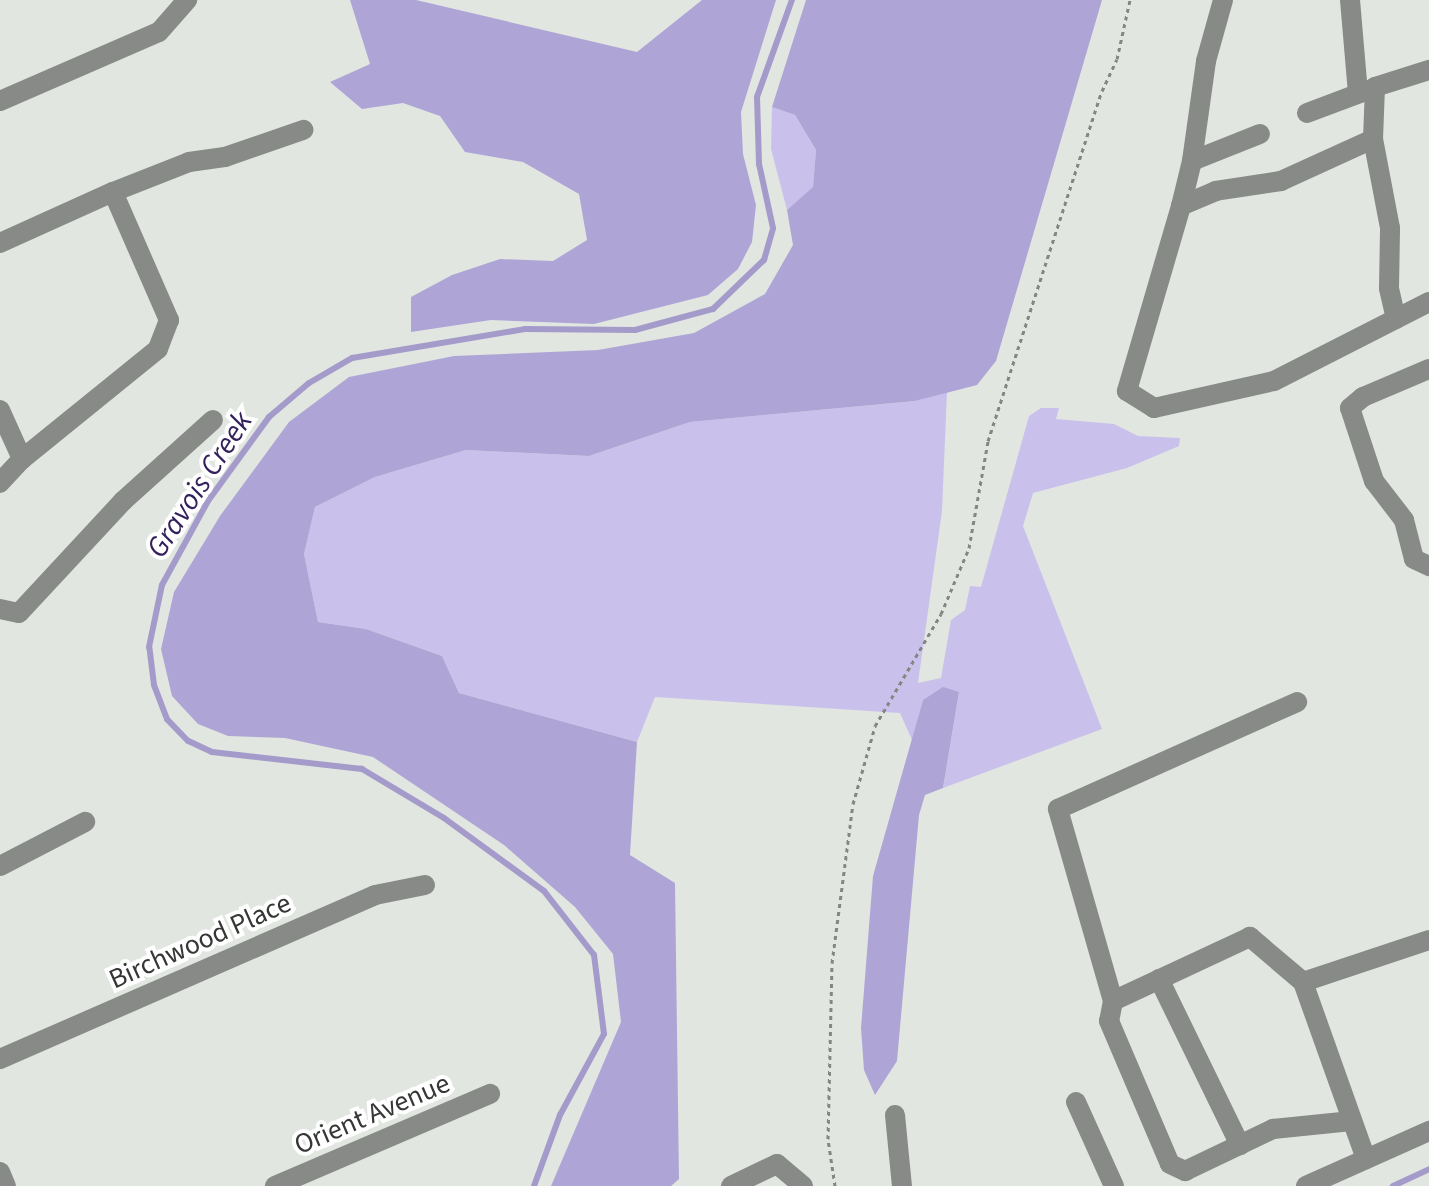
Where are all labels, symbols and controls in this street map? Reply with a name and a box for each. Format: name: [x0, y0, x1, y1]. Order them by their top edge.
water label: Gravois Creek: [139, 405, 261, 565]
street label: Birchwood Place: [104, 886, 296, 996]
street label: Orient Avenue: [289, 1066, 455, 1162]

